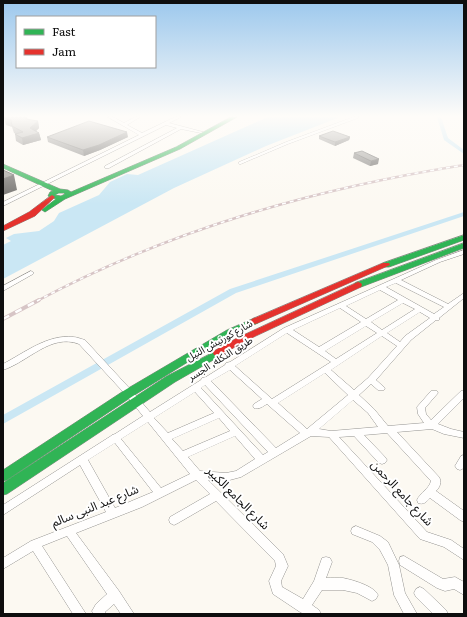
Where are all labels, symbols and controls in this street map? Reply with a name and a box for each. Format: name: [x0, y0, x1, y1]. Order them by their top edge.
legend: [16, 16, 156, 68]
text: Fast: [52, 22, 76, 40]
text: Jam: [52, 42, 77, 60]
street label: شارع كورنيش النيل: [183, 315, 255, 365]
street label: طريق النكله, الجسر: [184, 332, 255, 384]
street label: شارع جامع الرحمن: [367, 455, 438, 530]
street label: شارع الجامع الكبير: [201, 461, 275, 534]
street label: شارع عبد النبى سالم: [48, 479, 141, 532]

